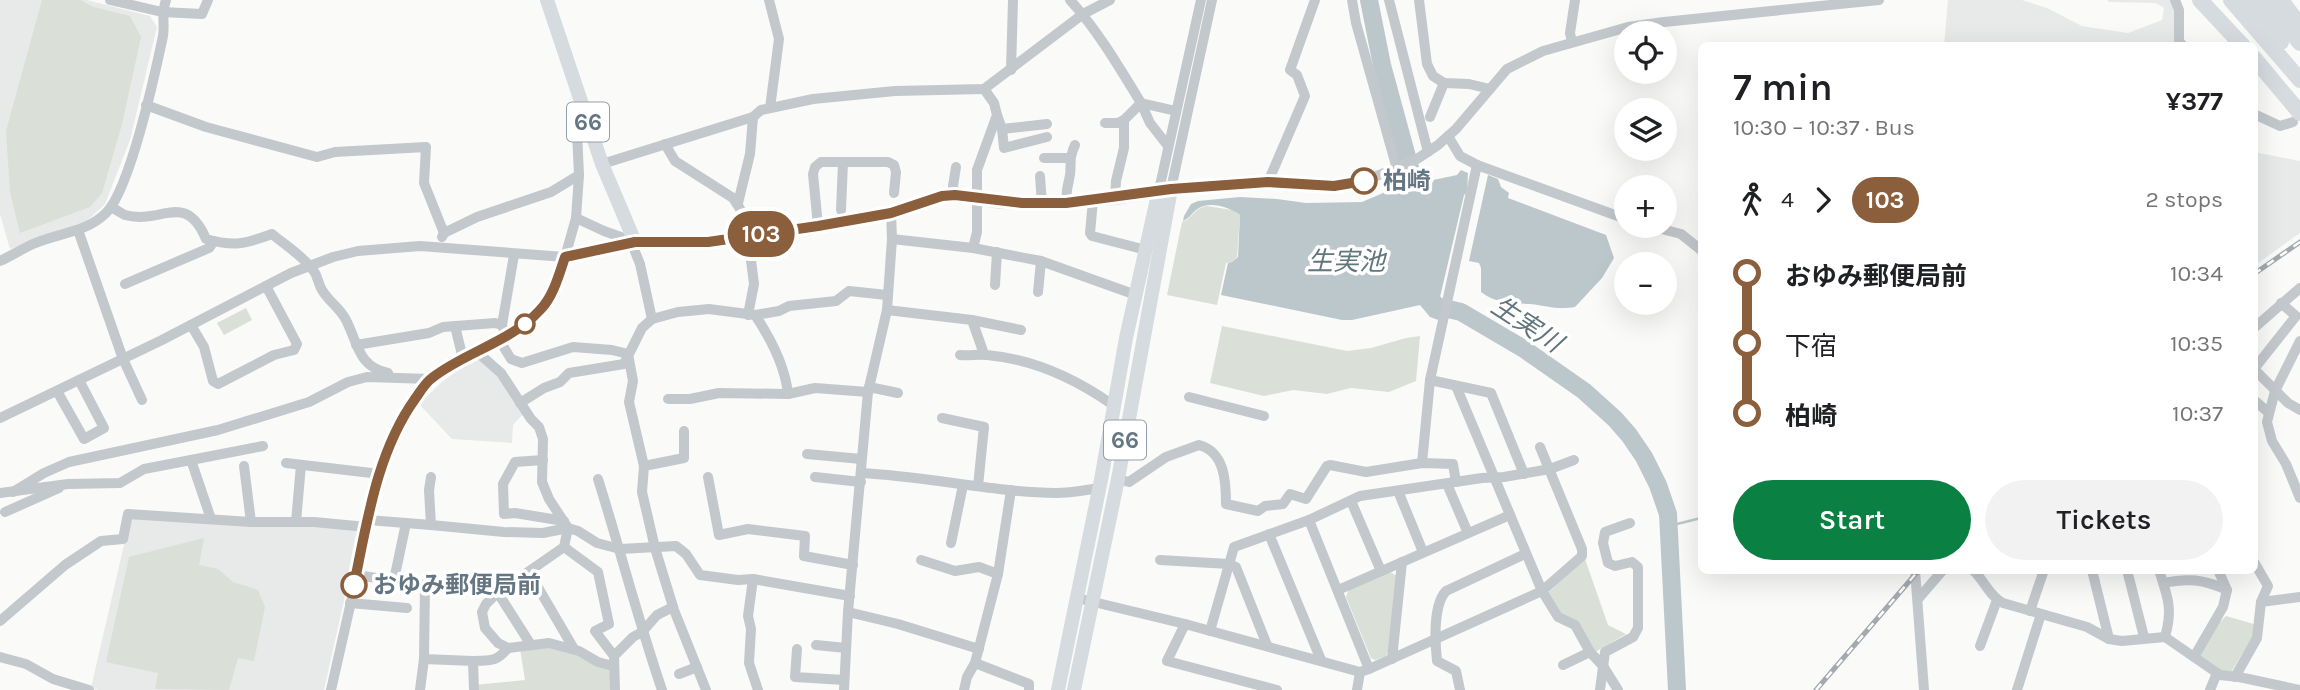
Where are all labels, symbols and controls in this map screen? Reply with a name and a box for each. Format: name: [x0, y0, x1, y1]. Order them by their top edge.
map controls: [1614, 21, 1677, 315]
button: locate: [1614, 21, 1677, 84]
text: 7 min: [1733, 65, 1833, 110]
text: ¥377: [2166, 86, 2223, 117]
button: layers: [1614, 98, 1677, 161]
road number: 66: [567, 102, 609, 141]
text: 10:30 – 10:37 · Bus: [1733, 114, 1915, 141]
place label: 柏崎: [1383, 167, 1431, 195]
marker: 柏崎: [1351, 168, 1377, 194]
button: +: [1614, 175, 1677, 238]
icon: walk: [1733, 181, 1771, 219]
icon: forward: [1804, 181, 1842, 219]
text: 4: [1781, 186, 1794, 213]
text: 103: [1866, 186, 1905, 214]
text: 2 stops: [2145, 186, 2223, 213]
line badge: 103: [721, 211, 801, 257]
text: 103: [742, 220, 780, 248]
water label: 生実池: [1307, 246, 1388, 277]
button: −: [1614, 252, 1677, 315]
text: 10:34: [2170, 260, 2223, 287]
text: おゆみ郵便局前: [1785, 261, 1967, 292]
water label: 生実川: [1486, 290, 1570, 360]
unlabelled marker: [515, 314, 535, 334]
text: 10:35: [2170, 330, 2223, 357]
text: 下宿: [1785, 331, 1837, 362]
text: 10:37: [2172, 400, 2223, 427]
text: 柏崎: [1785, 401, 1837, 432]
road number: 66: [1104, 420, 1146, 460]
button: Start: [1733, 480, 1971, 560]
button: Tickets: [1985, 480, 2223, 560]
place label: おゆみ郵便局前: [373, 571, 541, 599]
marker: おゆみ郵便局前: [341, 572, 367, 598]

